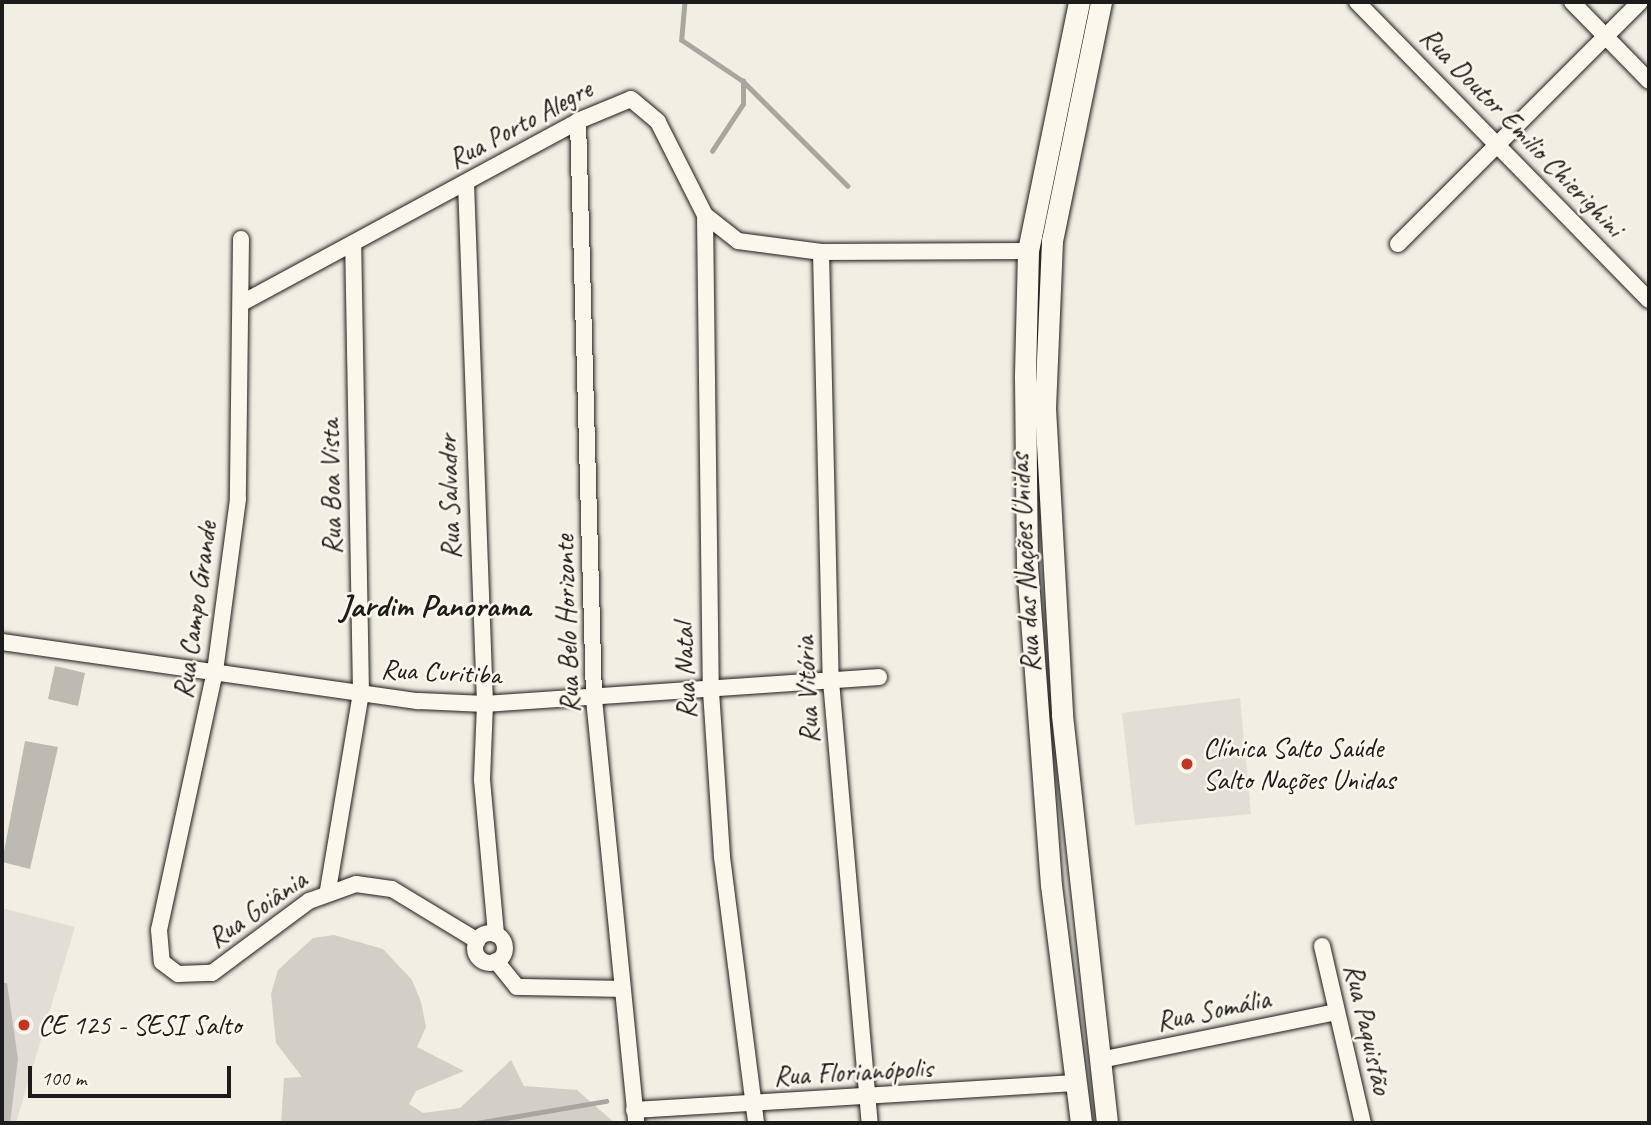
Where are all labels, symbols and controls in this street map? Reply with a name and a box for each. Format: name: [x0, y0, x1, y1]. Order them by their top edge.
street label: Rua Doutor Emilio Chierighini: [1413, 20, 1631, 244]
street label: Rua Porto Alegre: [443, 72, 597, 176]
street label: Rua Boa Vista: [313, 420, 349, 554]
street label: Rua Salvador: [430, 434, 468, 560]
street label: Rua das Nações Unidas: [1002, 453, 1048, 673]
street label: Rua Campo Grande: [166, 519, 224, 701]
street label: Rua Belo Horizonte: [547, 534, 587, 714]
district label: Jardim Panorama: [339, 587, 531, 625]
street label: Rua Natal: [667, 622, 703, 720]
street label: Rua Vitória: [787, 636, 827, 744]
street label: Rua Curitiba: [380, 652, 502, 692]
place label: Clínica Salto Saúde Salto Nações Unidas: [1203, 731, 1397, 797]
marker: Clínica Salto Saúde Salto Nações Unidas: [1177, 754, 1197, 774]
street label: Rua Goiânia: [201, 863, 313, 955]
street label: Rua Paquistão: [1337, 960, 1399, 1098]
street label: Rua Somália: [1153, 982, 1273, 1038]
place label: CE 125 - SESI Salto: [38, 1008, 241, 1042]
marker: CE 125 - SESI Salto: [16, 1017, 32, 1033]
street label: Rua Florianópolis: [772, 1051, 934, 1093]
scale bar: [32, 1052, 234, 1096]
text: 100 m: [41, 1065, 86, 1091]

